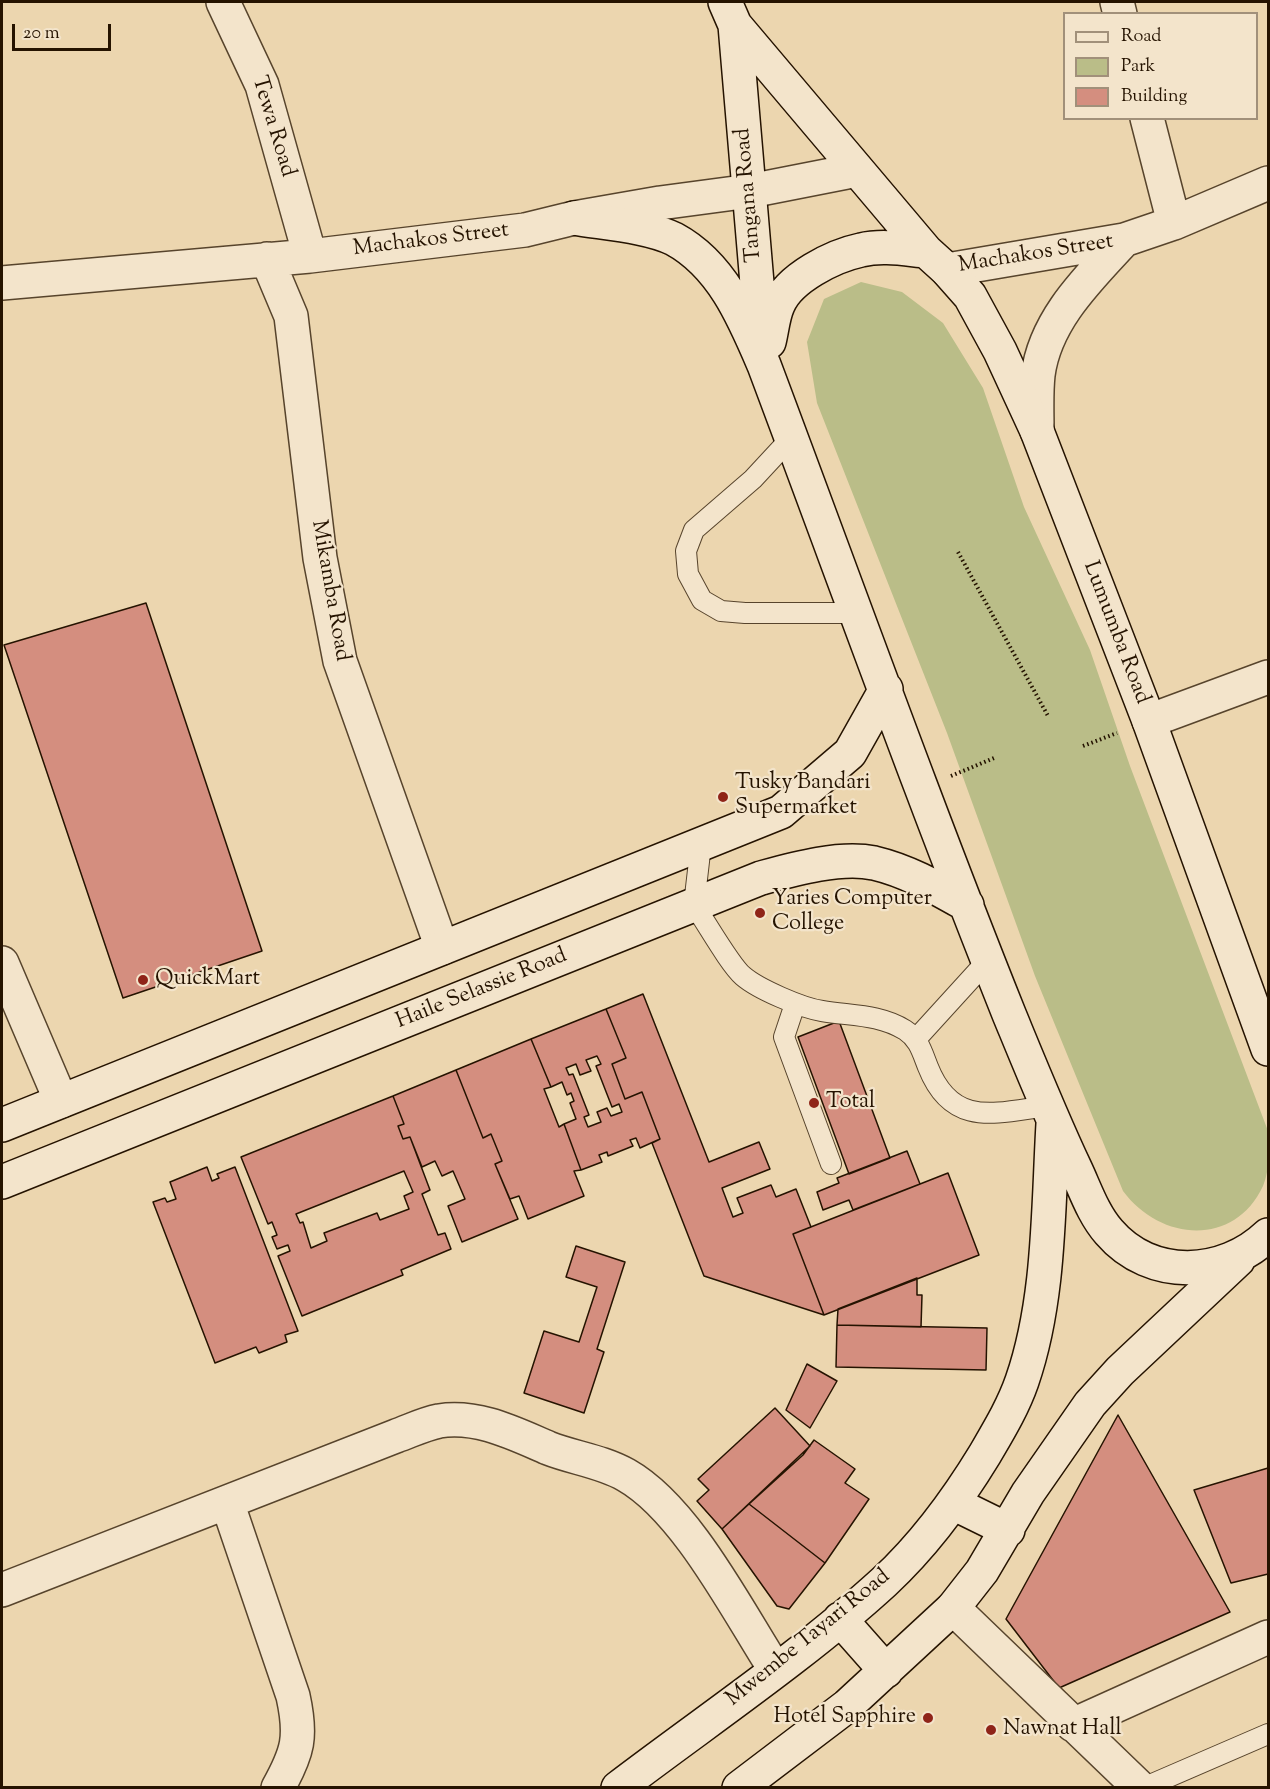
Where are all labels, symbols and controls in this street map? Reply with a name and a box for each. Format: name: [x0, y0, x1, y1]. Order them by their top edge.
scale bar: [15, 12, 114, 50]
legend: [1063, 12, 1258, 120]
text: 20 m: [23, 21, 60, 47]
text: Road: [1121, 24, 1161, 50]
text: Park: [1121, 54, 1155, 80]
street label: Tewa Road: [244, 73, 300, 181]
text: Building: [1121, 84, 1187, 110]
street label: Tangana Road: [731, 127, 769, 263]
street label: Machakos Street: [352, 218, 510, 264]
street label: Machakos Street: [957, 230, 1115, 280]
street label: Mikamba Road: [304, 518, 354, 664]
street label: Lumumba Road: [1076, 558, 1154, 708]
place label: Tusky Bandari Supermarket: [735, 771, 871, 822]
marker: Tusky Bandari Supermarket: [716, 790, 730, 804]
place label: Yaries Computer College: [772, 887, 932, 938]
marker: Yaries Computer College: [753, 906, 767, 920]
street label: Haile Selassie Road: [393, 944, 571, 1036]
place label: QuickMart: [155, 967, 260, 993]
marker: QuickMart: [136, 973, 150, 987]
place label: Total: [826, 1090, 875, 1116]
marker: Total: [807, 1096, 821, 1110]
street label: Mwembe Tayari Road: [722, 1565, 896, 1713]
place label: Hotel Sapphire: [774, 1705, 916, 1731]
marker: Hotel Sapphire: [921, 1711, 935, 1725]
place label: Nawnat Hall: [1003, 1717, 1122, 1743]
marker: Nawnat Hall: [984, 1723, 998, 1737]

